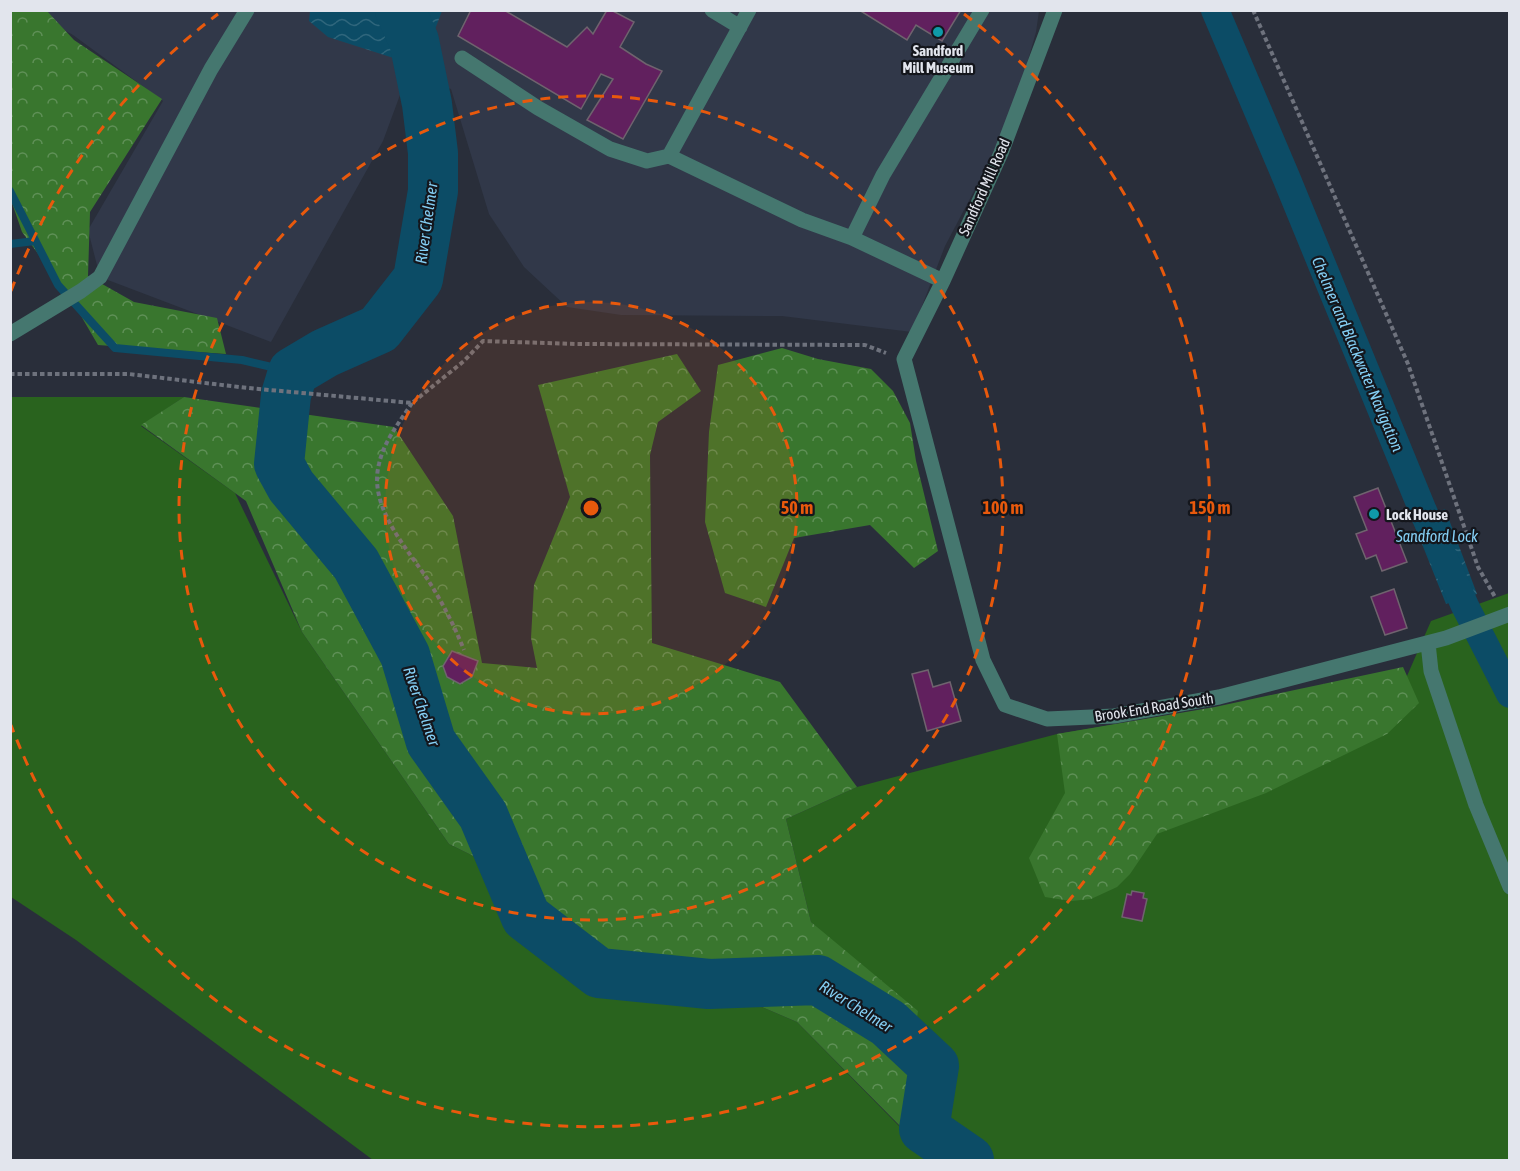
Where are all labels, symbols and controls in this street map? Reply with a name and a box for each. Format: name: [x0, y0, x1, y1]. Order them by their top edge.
marker: Sandford Mill Museum: [931, 25, 945, 39]
place label: Sandford Mill Museum: [903, 42, 974, 76]
street label: Sandford Mill Road: [955, 136, 1013, 238]
water label: River Chelmer: [411, 180, 441, 265]
water label: Chelmer and Blackwater Navigation: [1308, 254, 1407, 455]
text: 50 m: [781, 497, 813, 518]
text: 100 m: [983, 497, 1023, 518]
text: 150 m: [1190, 497, 1230, 518]
centre of rings: [581, 498, 601, 518]
place label: Lock House: [1386, 506, 1448, 523]
marker: Lock House: [1367, 507, 1381, 521]
water label: Sandford Lock: [1395, 527, 1479, 545]
water label: River Chelmer: [400, 664, 444, 749]
street label: Brook End Road South: [1093, 689, 1215, 725]
water label: River Chelmer: [816, 977, 897, 1036]

